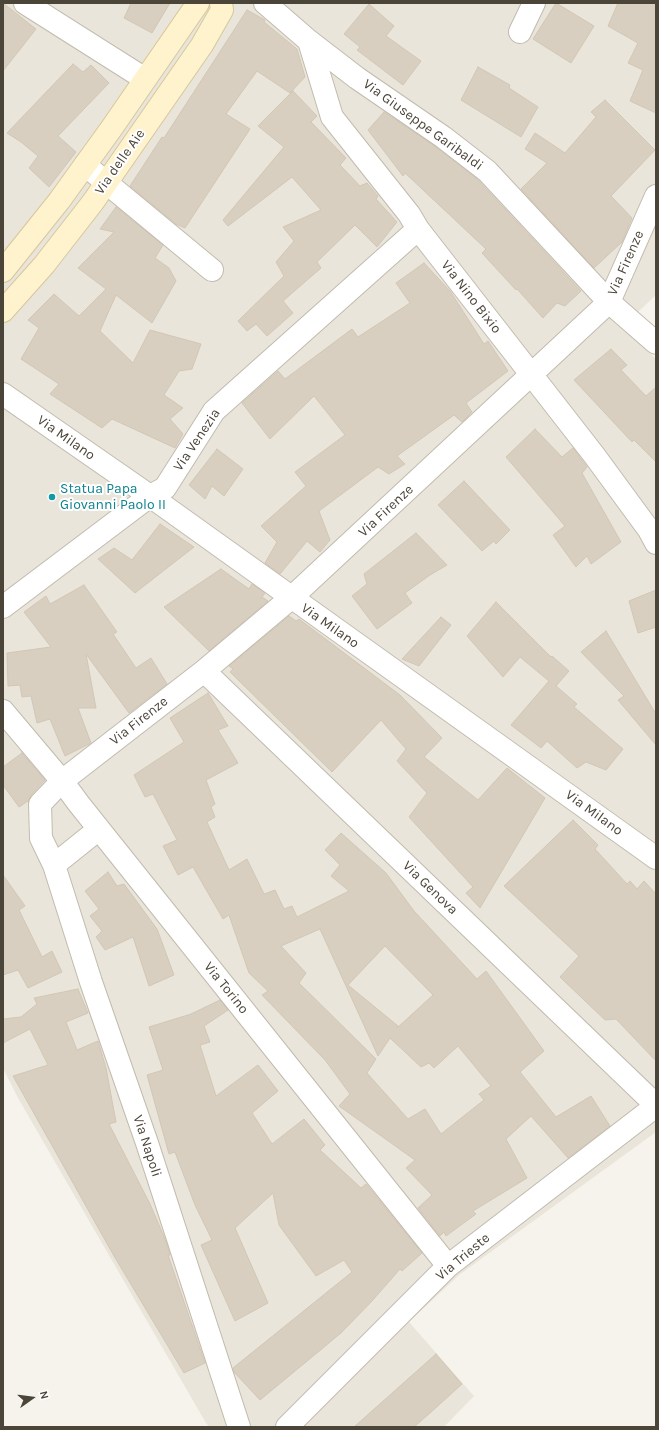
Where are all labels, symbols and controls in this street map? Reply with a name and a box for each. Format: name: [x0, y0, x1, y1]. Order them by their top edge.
street label: Via Giuseppe Garibaldi: [360, 76, 486, 174]
street label: Via delle Aie: [91, 126, 149, 198]
street label: Via Firenze: [604, 228, 648, 298]
street label: Via Nino Bixio: [437, 257, 505, 337]
street label: Via Venezia: [170, 406, 224, 474]
street label: Via Milano: [34, 412, 98, 464]
place label: Statua Papa Giovanni Paolo II: [60, 481, 166, 514]
street label: Via Firenze: [355, 481, 417, 541]
marker: Statua Papa Giovanni Paolo II: [47, 492, 57, 502]
street label: Via Milano: [298, 600, 362, 652]
street label: Via Firenze: [107, 693, 171, 749]
street label: Via Milano: [562, 787, 626, 839]
street label: Via Genova: [399, 858, 461, 918]
street label: Via Torino: [200, 959, 252, 1017]
street label: Via Napoli: [129, 1113, 165, 1179]
street label: Via Trieste: [433, 1230, 493, 1284]
north arrow: [12, 1378, 52, 1418]
text: N: [37, 1390, 51, 1400]

